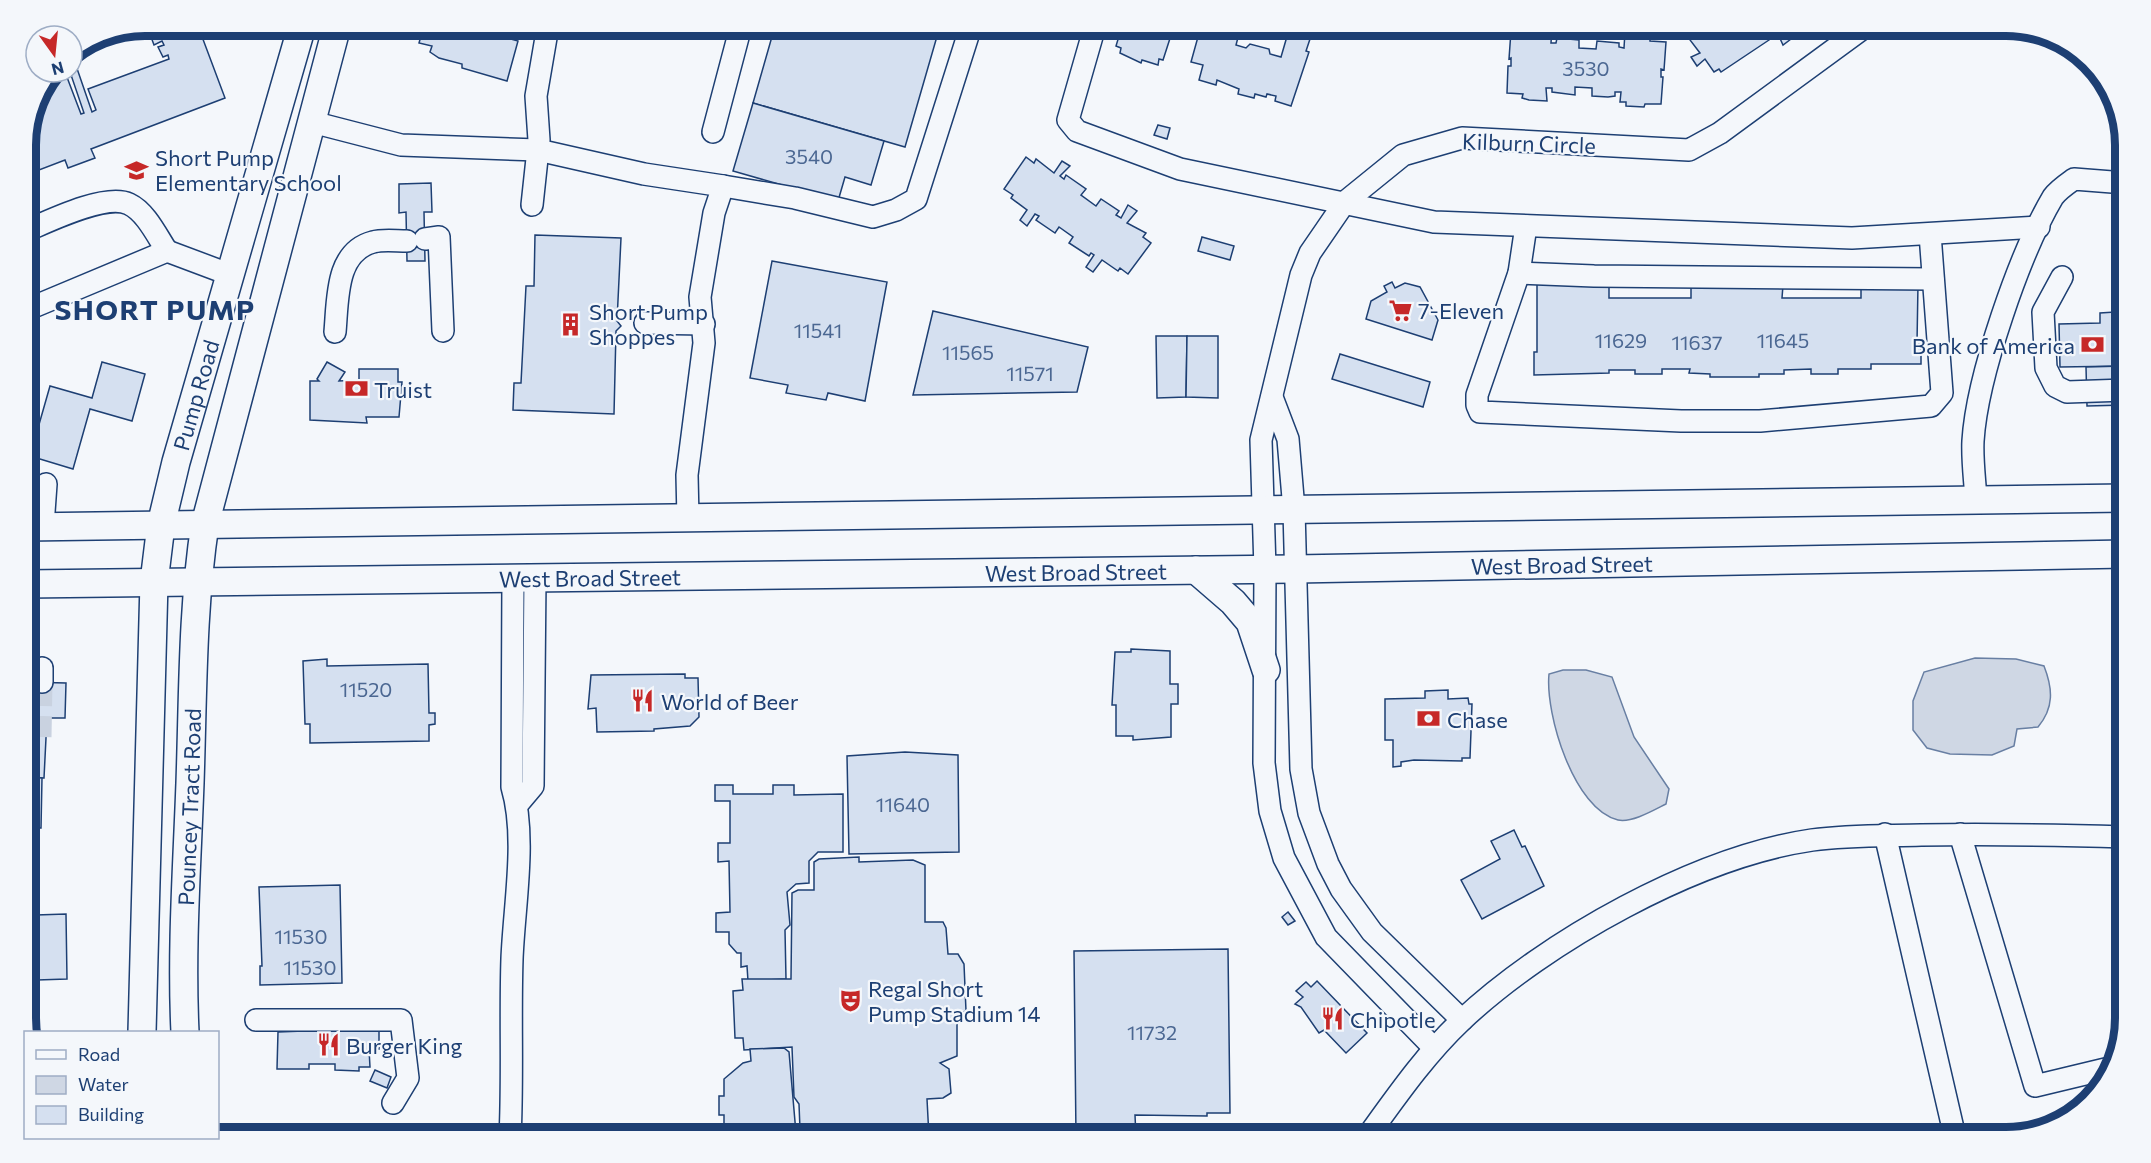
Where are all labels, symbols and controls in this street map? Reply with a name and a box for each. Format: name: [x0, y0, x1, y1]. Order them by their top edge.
north arrow: [24, 24, 84, 84]
house number: 3530: [1562, 56, 1610, 80]
text: N: [50, 58, 66, 80]
street label: Kilburn Circle: [1462, 127, 1596, 159]
place label: Short Pump Elementary School: [155, 144, 342, 196]
house number: 3540: [785, 144, 833, 168]
school or university icon: Short Pump Elementary School: [124, 157, 150, 183]
district label: SHORT PUMP: [54, 292, 256, 326]
supermarket icon: 7-Eleven: [1387, 297, 1413, 323]
place label: 7-Eleven: [1418, 297, 1504, 324]
place label: Short Pump Shoppes: [589, 298, 708, 350]
building icon: Short Pump Shoppes: [558, 311, 584, 337]
house number: 11541: [794, 318, 842, 342]
house number: 11629: [1595, 328, 1647, 352]
house number: 11645: [1757, 328, 1809, 352]
house number: 11637: [1671, 330, 1723, 354]
place label: Bank of America: [1912, 332, 2075, 359]
bank icon: Bank of America: [2080, 332, 2106, 358]
street label: Pump Road: [167, 337, 224, 454]
house number: 11565: [942, 340, 994, 364]
house number: 11571: [1006, 361, 1054, 385]
bank icon: Truist: [343, 376, 369, 402]
place label: Truist: [374, 376, 432, 403]
street label: West Broad Street: [1471, 549, 1653, 579]
street label: West Broad Street: [985, 557, 1167, 586]
street label: West Broad Street: [499, 563, 681, 592]
house number: 11520: [340, 677, 392, 701]
restaurant icon: World of Beer: [630, 688, 656, 714]
place label: World of Beer: [661, 688, 799, 715]
bank icon: Chase: [1416, 706, 1442, 732]
place label: Chase: [1447, 706, 1508, 733]
street label: Pouncey Tract Road: [171, 708, 206, 906]
house number: 11640: [876, 792, 930, 816]
house number: 11530: [274, 924, 328, 948]
house number: 11530: [283, 955, 337, 979]
place label: Regal Short Pump Stadium 14: [868, 975, 1040, 1027]
theatre icon: Regal Short Pump Stadium 14: [837, 988, 863, 1014]
restaurant icon: Chipotle: [1319, 1006, 1345, 1032]
place label: Chipotle: [1350, 1006, 1436, 1033]
house number: 11732: [1127, 1020, 1177, 1044]
legend: [24, 1031, 219, 1139]
restaurant icon: Burger King: [315, 1032, 341, 1058]
place label: Burger King: [346, 1032, 463, 1059]
text: Road: [78, 1043, 120, 1065]
text: Water: [78, 1073, 129, 1095]
text: Building: [78, 1103, 144, 1125]

